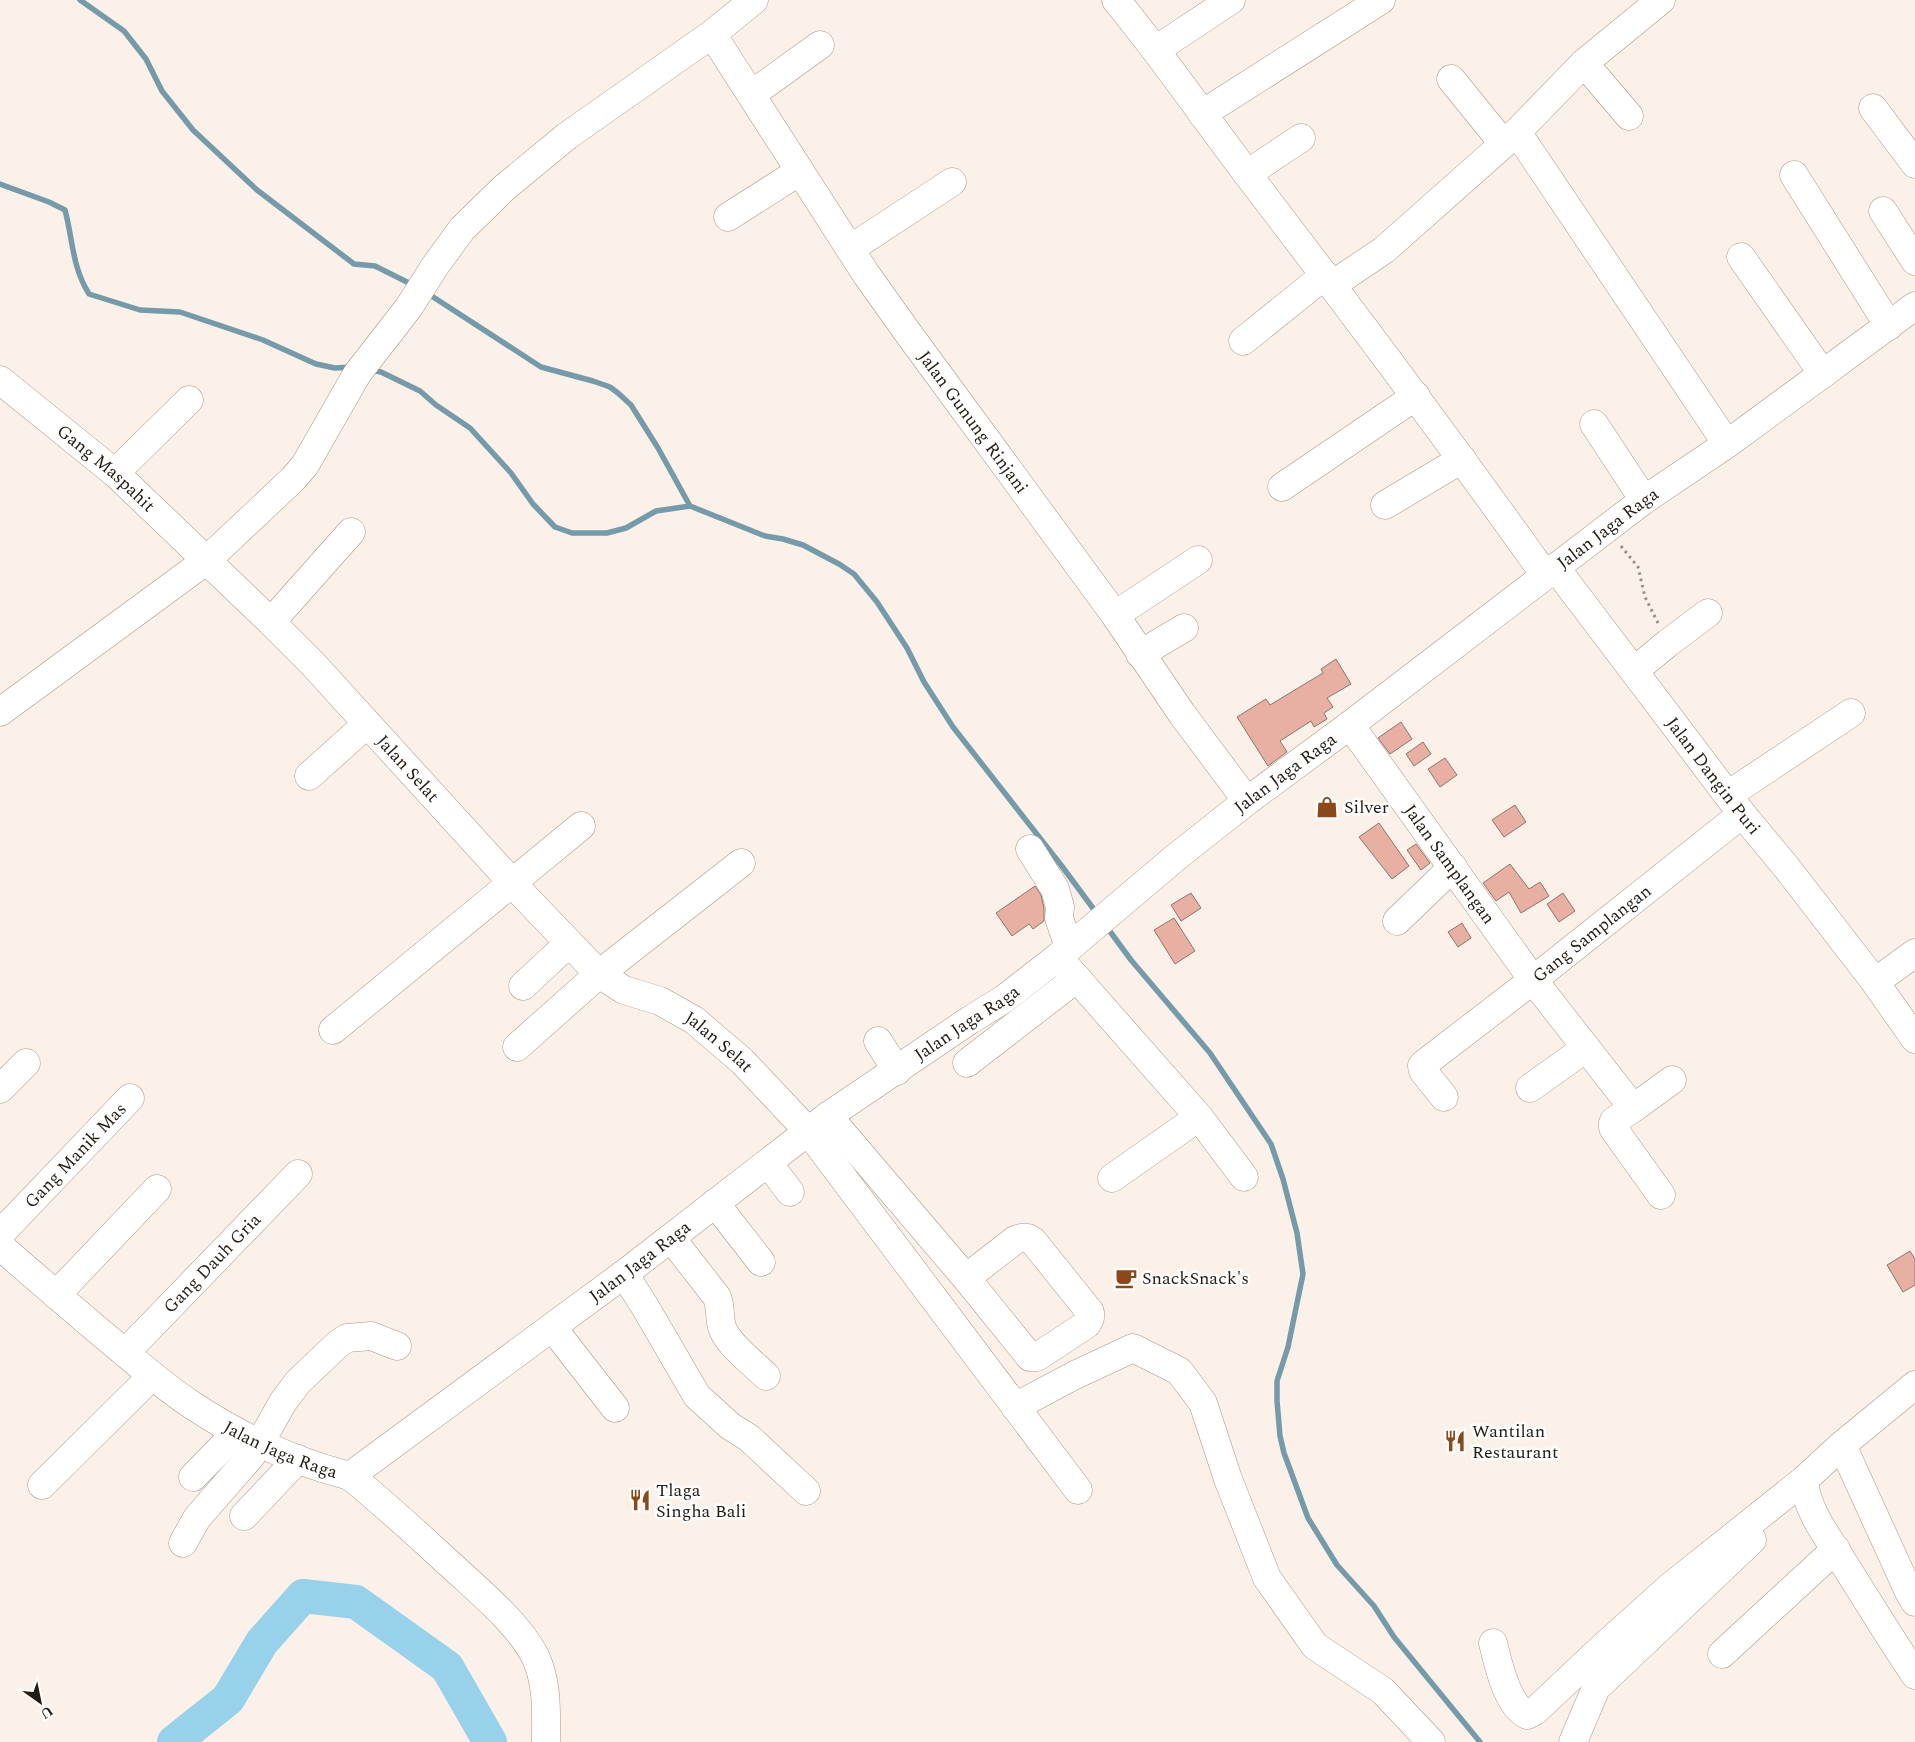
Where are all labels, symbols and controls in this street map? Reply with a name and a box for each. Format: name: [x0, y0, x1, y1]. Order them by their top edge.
street label: Jalan Gunung Rinjani: [911, 345, 1035, 500]
street label: Gang Maspahit: [51, 418, 161, 519]
street label: Jalan Jaga Raga: [1551, 481, 1664, 576]
street label: Jalan Dangin Puri: [1659, 711, 1767, 841]
street label: Jalan Jaga Raga: [1228, 726, 1342, 820]
street label: Jalan Selat: [369, 729, 446, 809]
shop icon: Silver: [1314, 794, 1340, 820]
place label: Silver: [1344, 794, 1389, 821]
street label: Jalan Samplangan: [1397, 799, 1502, 930]
street label: Gang Samplangan: [1527, 878, 1657, 989]
street label: Jalan Jaga Raga: [909, 978, 1026, 1068]
street label: Jalan Selat: [679, 1004, 759, 1079]
street label: Gang Manik Mas: [18, 1096, 133, 1215]
street label: Gang Dauh Gria: [157, 1207, 267, 1320]
street label: Jalan Jaga Raga: [584, 1214, 697, 1309]
cafe icon: SnackSnack's: [1113, 1265, 1139, 1291]
place label: SnackSnack's: [1142, 1265, 1249, 1292]
street label: Jalan Jaga Raga: [218, 1414, 341, 1486]
place label: Wantilan Restaurant: [1472, 1418, 1558, 1466]
restaurant icon: Wantilan Restaurant: [1442, 1428, 1468, 1454]
place label: Tlaga Singha Bali: [656, 1477, 746, 1525]
restaurant icon: Tlaga Singha Bali: [627, 1487, 653, 1513]
north arrow: [15, 1677, 65, 1727]
text: U: [36, 1700, 57, 1725]

